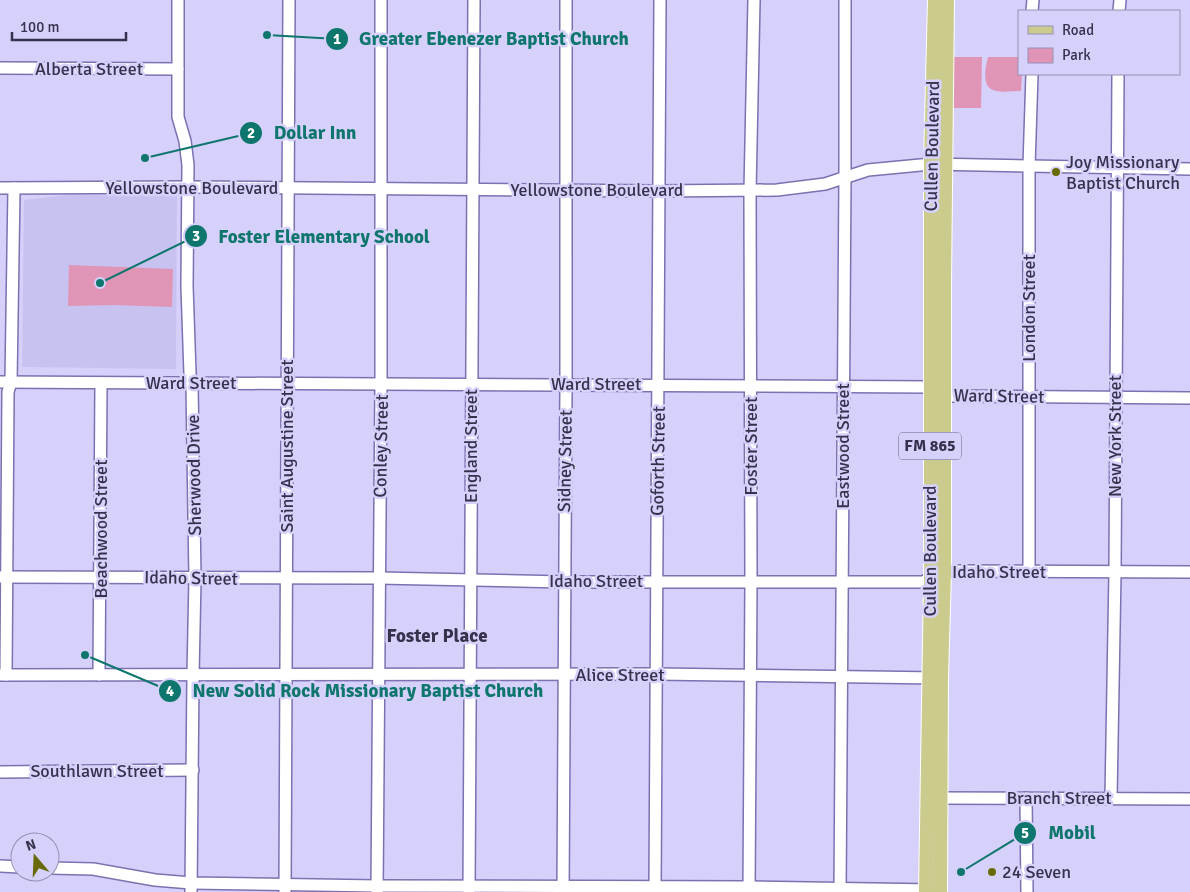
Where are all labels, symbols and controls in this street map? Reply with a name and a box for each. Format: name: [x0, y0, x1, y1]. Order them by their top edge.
scale bar: [12, 10, 126, 42]
legend: [1018, 10, 1180, 75]
text: 100 m: [20, 18, 60, 36]
text: Road: [1062, 21, 1094, 39]
callout: Greater Ebenezer Baptist Church: [324, 22, 639, 56]
text: Greater Ebenezer Baptist Church: [359, 27, 629, 51]
text: 1: [333, 30, 341, 48]
text: Park: [1062, 46, 1091, 64]
street label: Alberta Street: [35, 58, 143, 80]
street label: Cullen Boulevard: [920, 80, 944, 212]
callout: Dollar Inn: [239, 116, 366, 150]
text: Dollar Inn: [274, 121, 356, 145]
text: 2: [247, 124, 255, 142]
place label: Joy Missionary Baptist Church: [1066, 151, 1180, 194]
marker: Joy Missionary Baptist Church: [1050, 166, 1062, 178]
street label: Yellowstone Boulevard: [106, 177, 278, 199]
street label: Yellowstone Boulevard: [511, 179, 683, 201]
callout: Foster Elementary School: [183, 219, 440, 253]
text: Foster Elementary School: [218, 225, 430, 249]
text: 3: [192, 227, 200, 245]
street label: London Street: [1018, 254, 1040, 362]
street label: Saint Augustine Street: [276, 359, 298, 533]
street label: Ward Street: [146, 372, 236, 394]
street label: Ward Street: [551, 373, 641, 395]
street label: New York Street: [1104, 375, 1126, 497]
street label: Eastwood Street: [832, 383, 854, 509]
street label: Ward Street: [953, 384, 1045, 408]
street label: England Street: [460, 389, 482, 503]
street label: Conley Street: [369, 394, 393, 498]
street label: Foster Street: [740, 397, 762, 495]
street label: Goforth Street: [646, 406, 670, 516]
street label: Sidney Street: [553, 410, 577, 512]
street label: Sherwood Drive: [182, 414, 206, 536]
road number: FM 865: [899, 432, 961, 460]
street label: Beachwood Street: [90, 460, 112, 598]
street label: Cullen Boulevard: [919, 486, 941, 616]
street label: Idaho Street: [952, 561, 1046, 583]
street label: Idaho Street: [144, 566, 238, 590]
street label: Idaho Street: [549, 570, 643, 592]
district label: Foster Place: [386, 624, 488, 648]
street label: Alice Street: [575, 664, 665, 686]
callout: New Solid Rock Missionary Baptist Church: [158, 674, 553, 708]
text: New Solid Rock Missionary Baptist Church: [193, 679, 543, 703]
text: 4: [166, 682, 174, 700]
street label: Southlawn Street: [30, 760, 164, 782]
street label: Branch Street: [1006, 787, 1112, 809]
callout: Mobil: [1013, 816, 1105, 850]
text: Mobil: [1048, 821, 1096, 845]
text: 5: [1021, 824, 1029, 842]
north arrow: [10, 832, 60, 882]
text: N: [24, 836, 38, 855]
place label: 24 Seven: [1002, 861, 1071, 883]
marker: 24 Seven: [986, 866, 998, 878]

